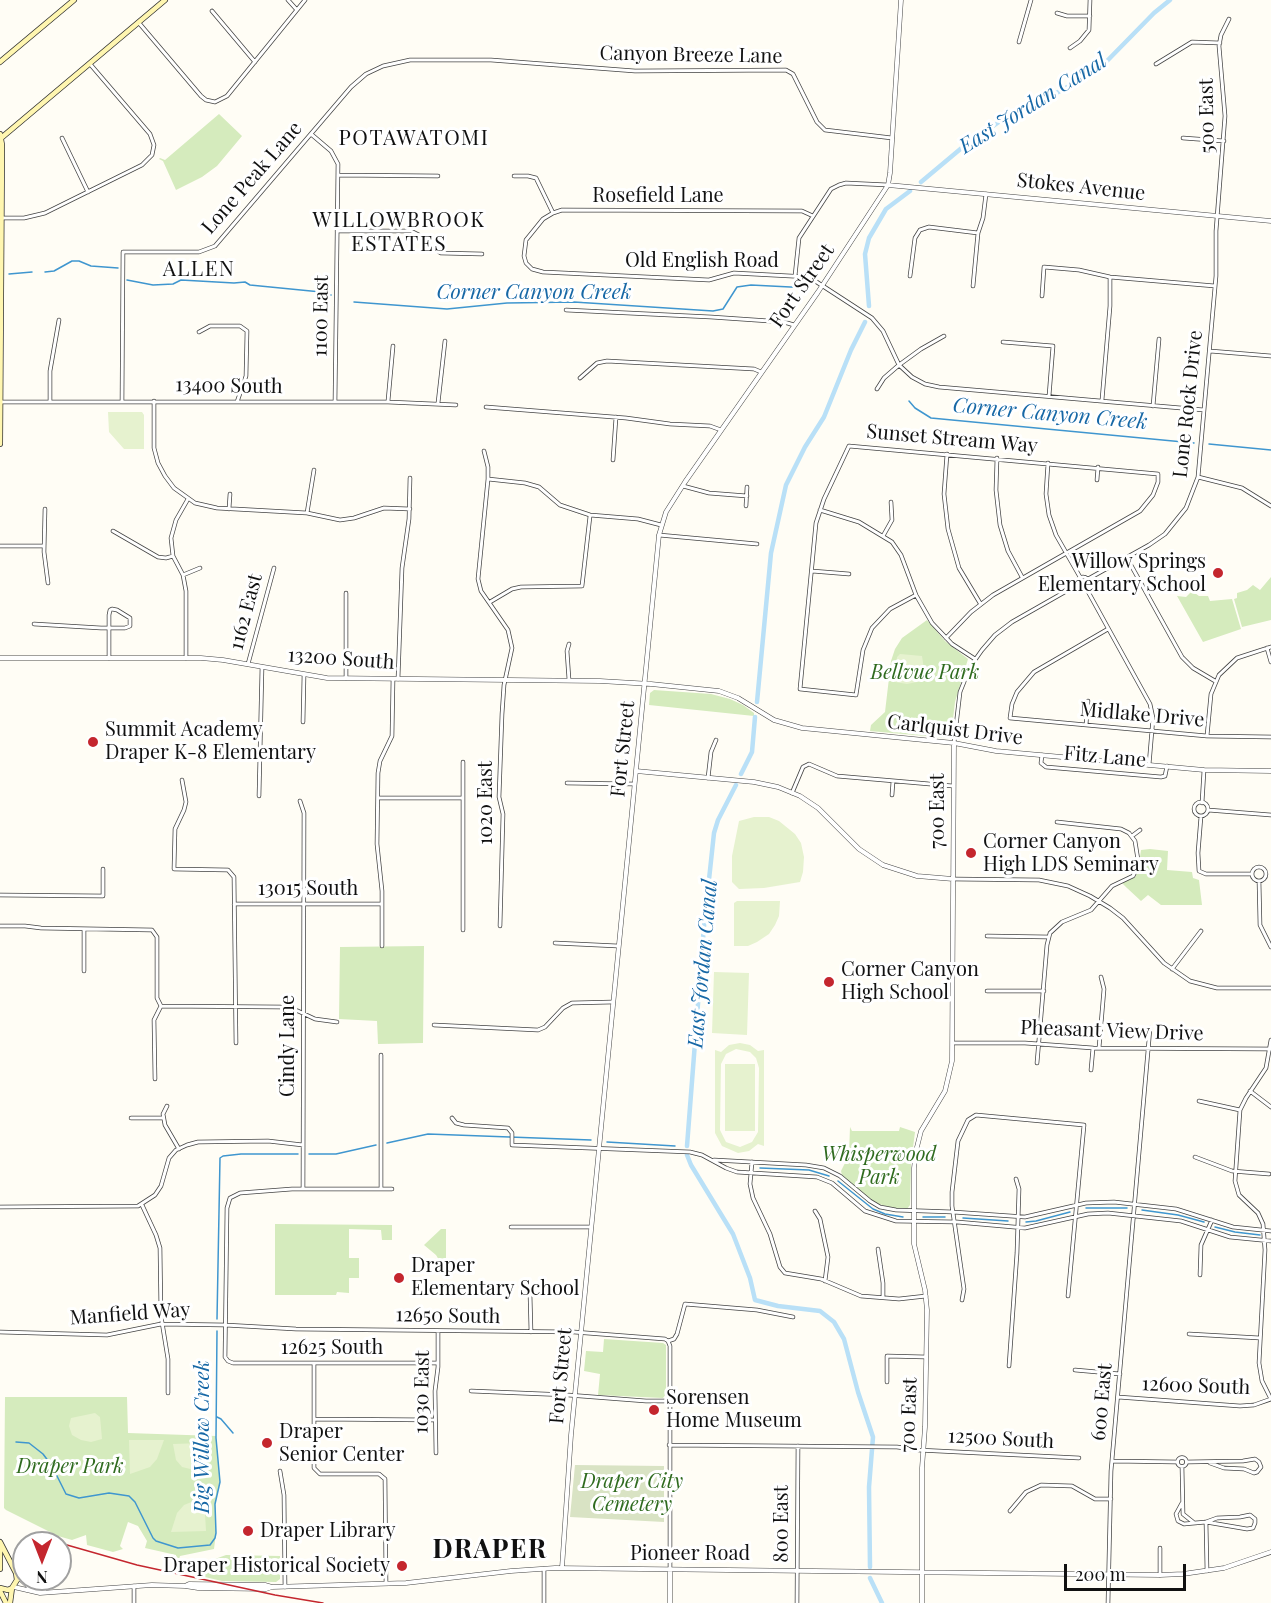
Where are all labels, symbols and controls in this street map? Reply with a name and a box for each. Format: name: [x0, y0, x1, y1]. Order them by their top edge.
street label: Canyon Breeze Lane: [599, 41, 783, 69]
water label: East Jordan Canal: [955, 49, 1111, 159]
street label: 500 East: [1194, 78, 1220, 154]
street label: Lone Peak Lane: [197, 117, 307, 239]
district label: POTAWATOMI: [339, 125, 489, 151]
street label: Stokes Avenue: [1016, 168, 1146, 206]
street label: Rosefield Lane: [592, 184, 724, 208]
district label: WILLOWBROOK ESTATES: [313, 207, 485, 257]
street label: Fort Street: [764, 240, 840, 332]
street label: Old English Road: [625, 249, 779, 273]
district label: ALLEN: [163, 256, 235, 282]
street label: 1100 East: [308, 275, 334, 357]
water label: Corner Canyon Creek: [436, 279, 632, 305]
street label: Lone Rock Drive: [1168, 329, 1208, 479]
street label: 13400 South: [175, 373, 283, 399]
water label: Corner Canyon Creek: [952, 393, 1148, 435]
street label: Sunset Stream Way: [865, 420, 1039, 458]
place label: Willow Springs Elementary School: [1038, 550, 1206, 597]
marker: Willow Springs Elementary School: [1211, 566, 1225, 580]
street label: 1162 East: [224, 571, 268, 653]
street label: 13200 South: [287, 643, 395, 675]
park label: Bellvue Park: [871, 661, 979, 685]
street label: Midlake Drive: [1079, 698, 1205, 732]
street label: Fort Street: [606, 700, 640, 798]
street label: Carlquist Drive: [886, 710, 1024, 750]
place label: Summit Academy Draper K-8 Elementary: [105, 718, 316, 765]
marker: Summit Academy Draper K-8 Elementary: [86, 735, 100, 749]
street label: Fitz Lane: [1063, 741, 1147, 773]
street label: 1020 East: [474, 761, 498, 845]
street label: 700 East: [926, 773, 950, 849]
place label: Corner Canyon High LDS Seminary: [983, 830, 1159, 877]
marker: Corner Canyon High LDS Seminary: [964, 846, 978, 860]
street label: 13015 South: [258, 877, 358, 901]
water label: East Jordan Canal: [683, 879, 723, 1049]
place label: Corner Canyon High School: [841, 958, 979, 1005]
marker: Corner Canyon High School: [822, 975, 836, 989]
street label: Cindy Lane: [276, 995, 300, 1097]
street label: Pheasant View Drive: [1020, 1016, 1204, 1046]
park label: Whisperwood Park: [822, 1143, 936, 1190]
place label: Draper Elementary School: [411, 1254, 579, 1301]
marker: Draper Elementary School: [392, 1271, 406, 1285]
street label: Manfield Way: [69, 1298, 191, 1330]
street label: 12650 South: [395, 1303, 501, 1329]
street label: Fort Street: [545, 1327, 577, 1425]
street label: 12625 South: [281, 1336, 383, 1360]
street label: 1030 East: [409, 1350, 435, 1434]
water label: Big Willow Creek: [189, 1360, 215, 1514]
street label: 600 East: [1087, 1362, 1117, 1442]
street label: 12600 South: [1141, 1372, 1251, 1400]
street label: 700 East: [896, 1377, 922, 1453]
place label: Sorensen Home Museum: [666, 1386, 802, 1433]
marker: Sorensen Home Museum: [647, 1403, 661, 1417]
place label: Draper Senior Center: [279, 1420, 404, 1467]
street label: 12500 South: [947, 1424, 1055, 1454]
marker: Draper Senior Center: [260, 1436, 274, 1450]
park label: Draper Park: [16, 1455, 124, 1479]
park label: Draper City Cemetery: [581, 1470, 683, 1517]
street label: 800 East: [770, 1485, 794, 1563]
place label: Draper Library: [260, 1519, 396, 1543]
marker: Draper Library: [241, 1524, 255, 1538]
north arrow: [12, 1531, 72, 1591]
district label: DRAPER: [433, 1534, 547, 1566]
street label: Pioneer Road: [630, 1542, 750, 1566]
scale bar: [1067, 1552, 1188, 1590]
place label: Draper Historical Society: [163, 1554, 390, 1578]
marker: Draper Historical Society: [395, 1559, 409, 1573]
text: 200 m: [1075, 1562, 1126, 1586]
text: N: [36, 1567, 48, 1588]

